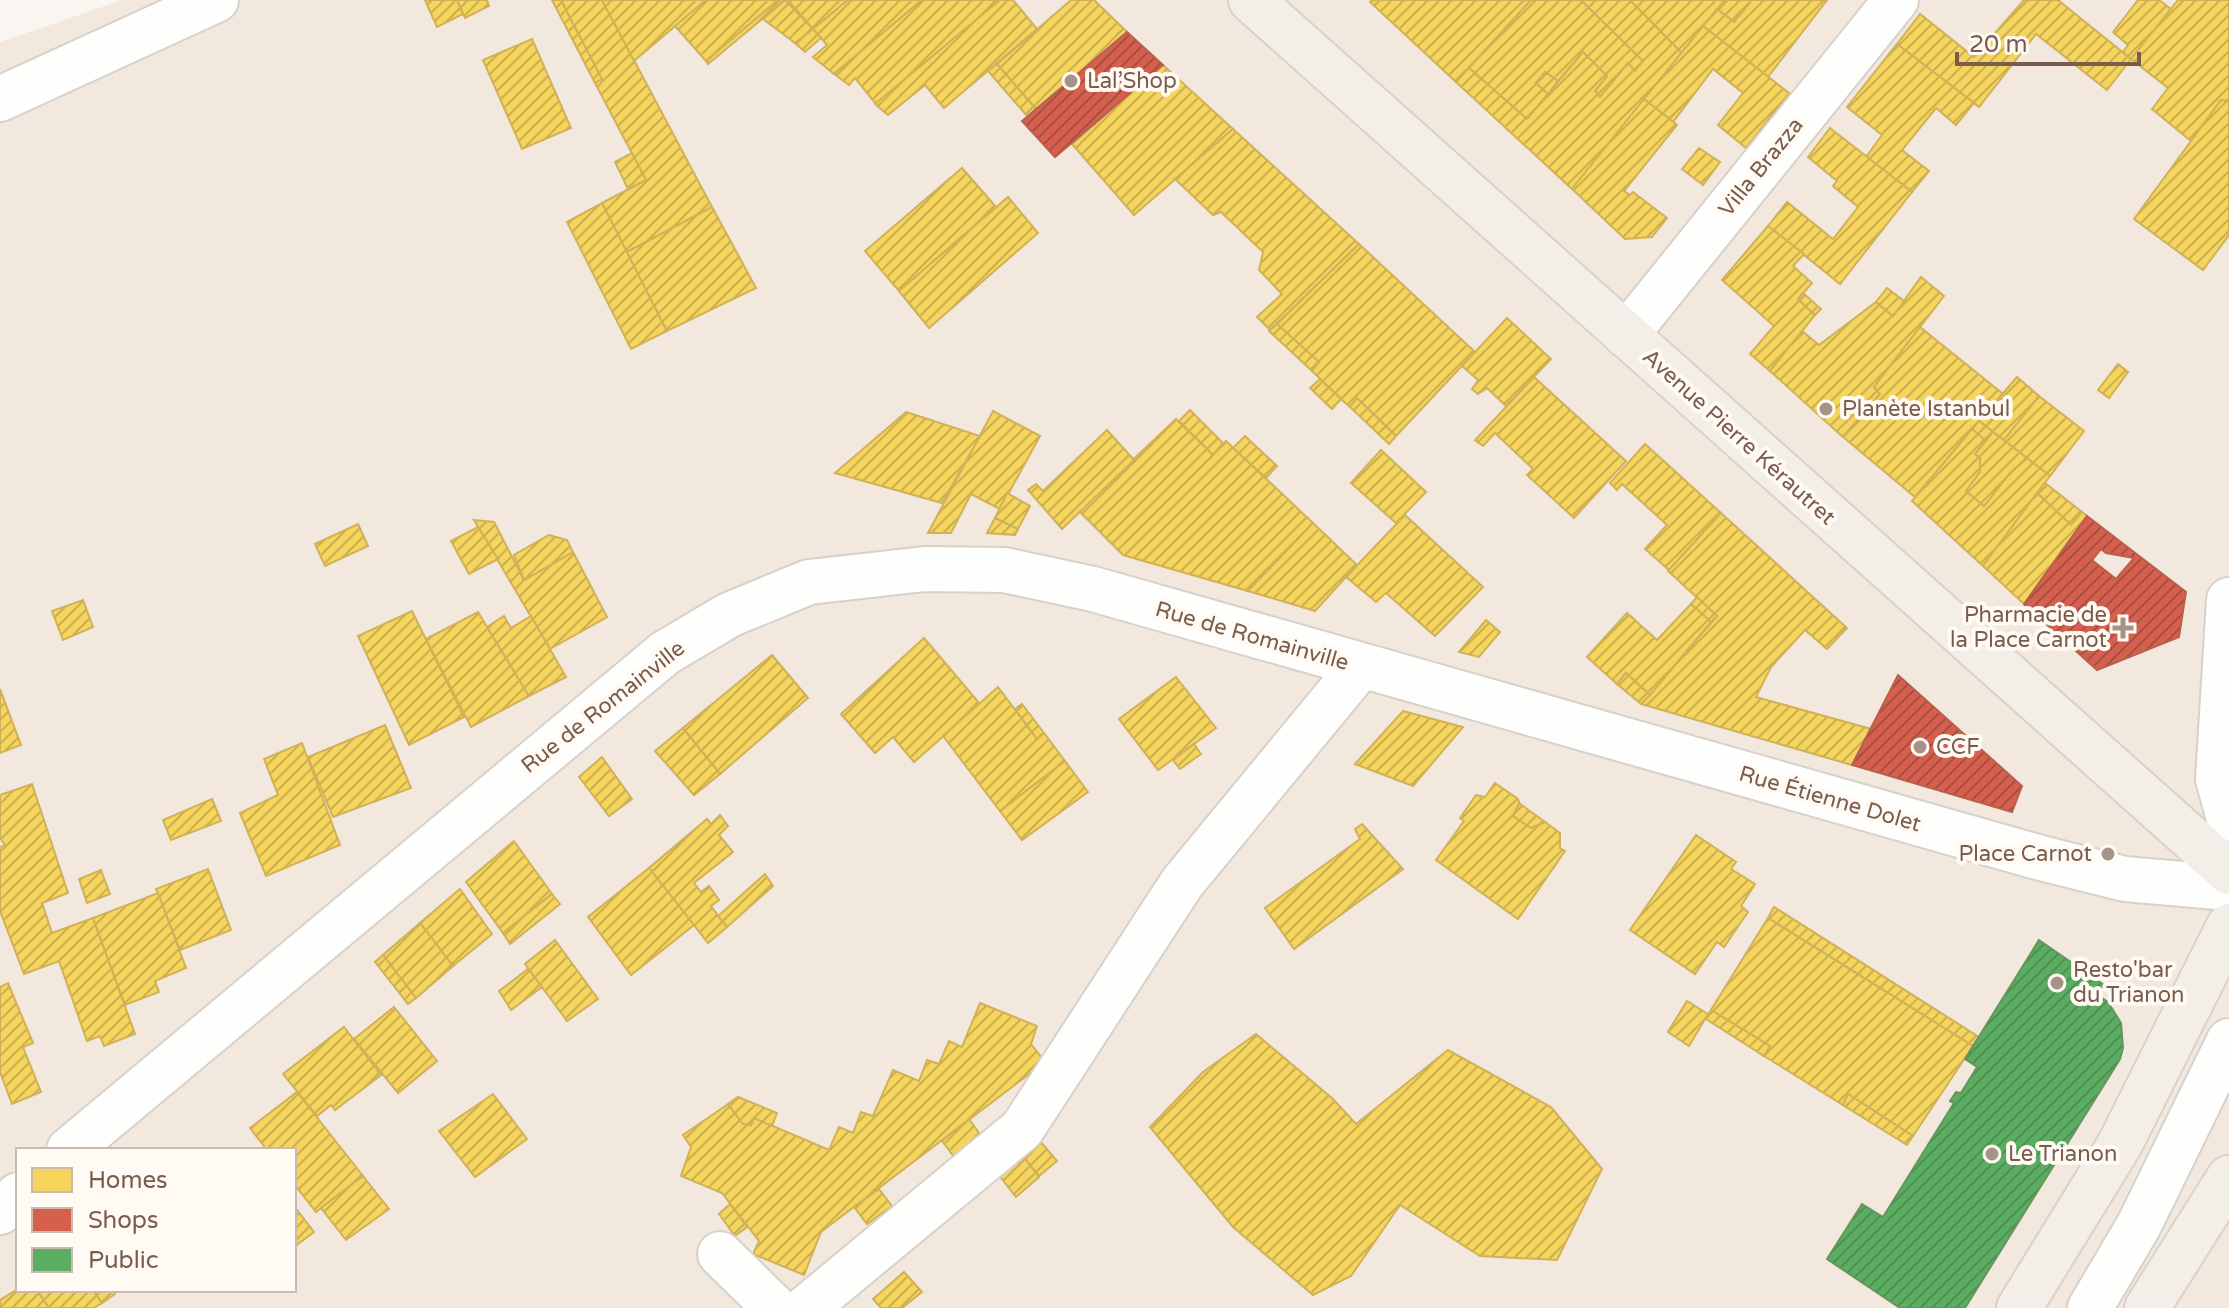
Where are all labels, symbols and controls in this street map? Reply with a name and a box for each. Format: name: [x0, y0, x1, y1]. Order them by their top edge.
scale bar: [1957, 16, 2139, 66]
text: 20 m: [1969, 30, 2027, 59]
place label: Lal’Shop: [1087, 68, 1177, 94]
marker: Lal’Shop: [1062, 72, 1080, 90]
street label: Villa Brazza: [1713, 112, 1809, 222]
street label: Avenue Pierre Kérautret: [1637, 344, 1841, 530]
place label: Planète Istanbul: [1842, 396, 2010, 422]
marker: Planète Istanbul: [1817, 400, 1835, 418]
street label: Rue de Romainville: [1152, 596, 1352, 676]
place label: Pharmacie de la Place Carnot: [1950, 602, 2107, 653]
marker: Pharmacie de la Place Carnot: [2114, 619, 2132, 637]
street label: Rue de Romainville: [516, 635, 690, 779]
place label: CCF: [1936, 734, 1980, 760]
marker: CCF: [1911, 738, 1929, 756]
street label: Rue Étienne Dolet: [1736, 760, 1924, 837]
place label: Place Carnot: [1959, 841, 2092, 867]
marker: Place Carnot: [2099, 845, 2117, 863]
place label: Resto'bar du Trianon: [2073, 957, 2185, 1008]
marker: Resto'bar du Trianon: [2048, 974, 2066, 992]
place label: Le Trianon: [2008, 1141, 2117, 1167]
marker: Le Trianon: [1983, 1145, 2001, 1163]
legend: [16, 1148, 296, 1292]
text: Homes: [88, 1166, 168, 1195]
text: Shops: [88, 1206, 158, 1235]
text: Public: [88, 1246, 158, 1275]

